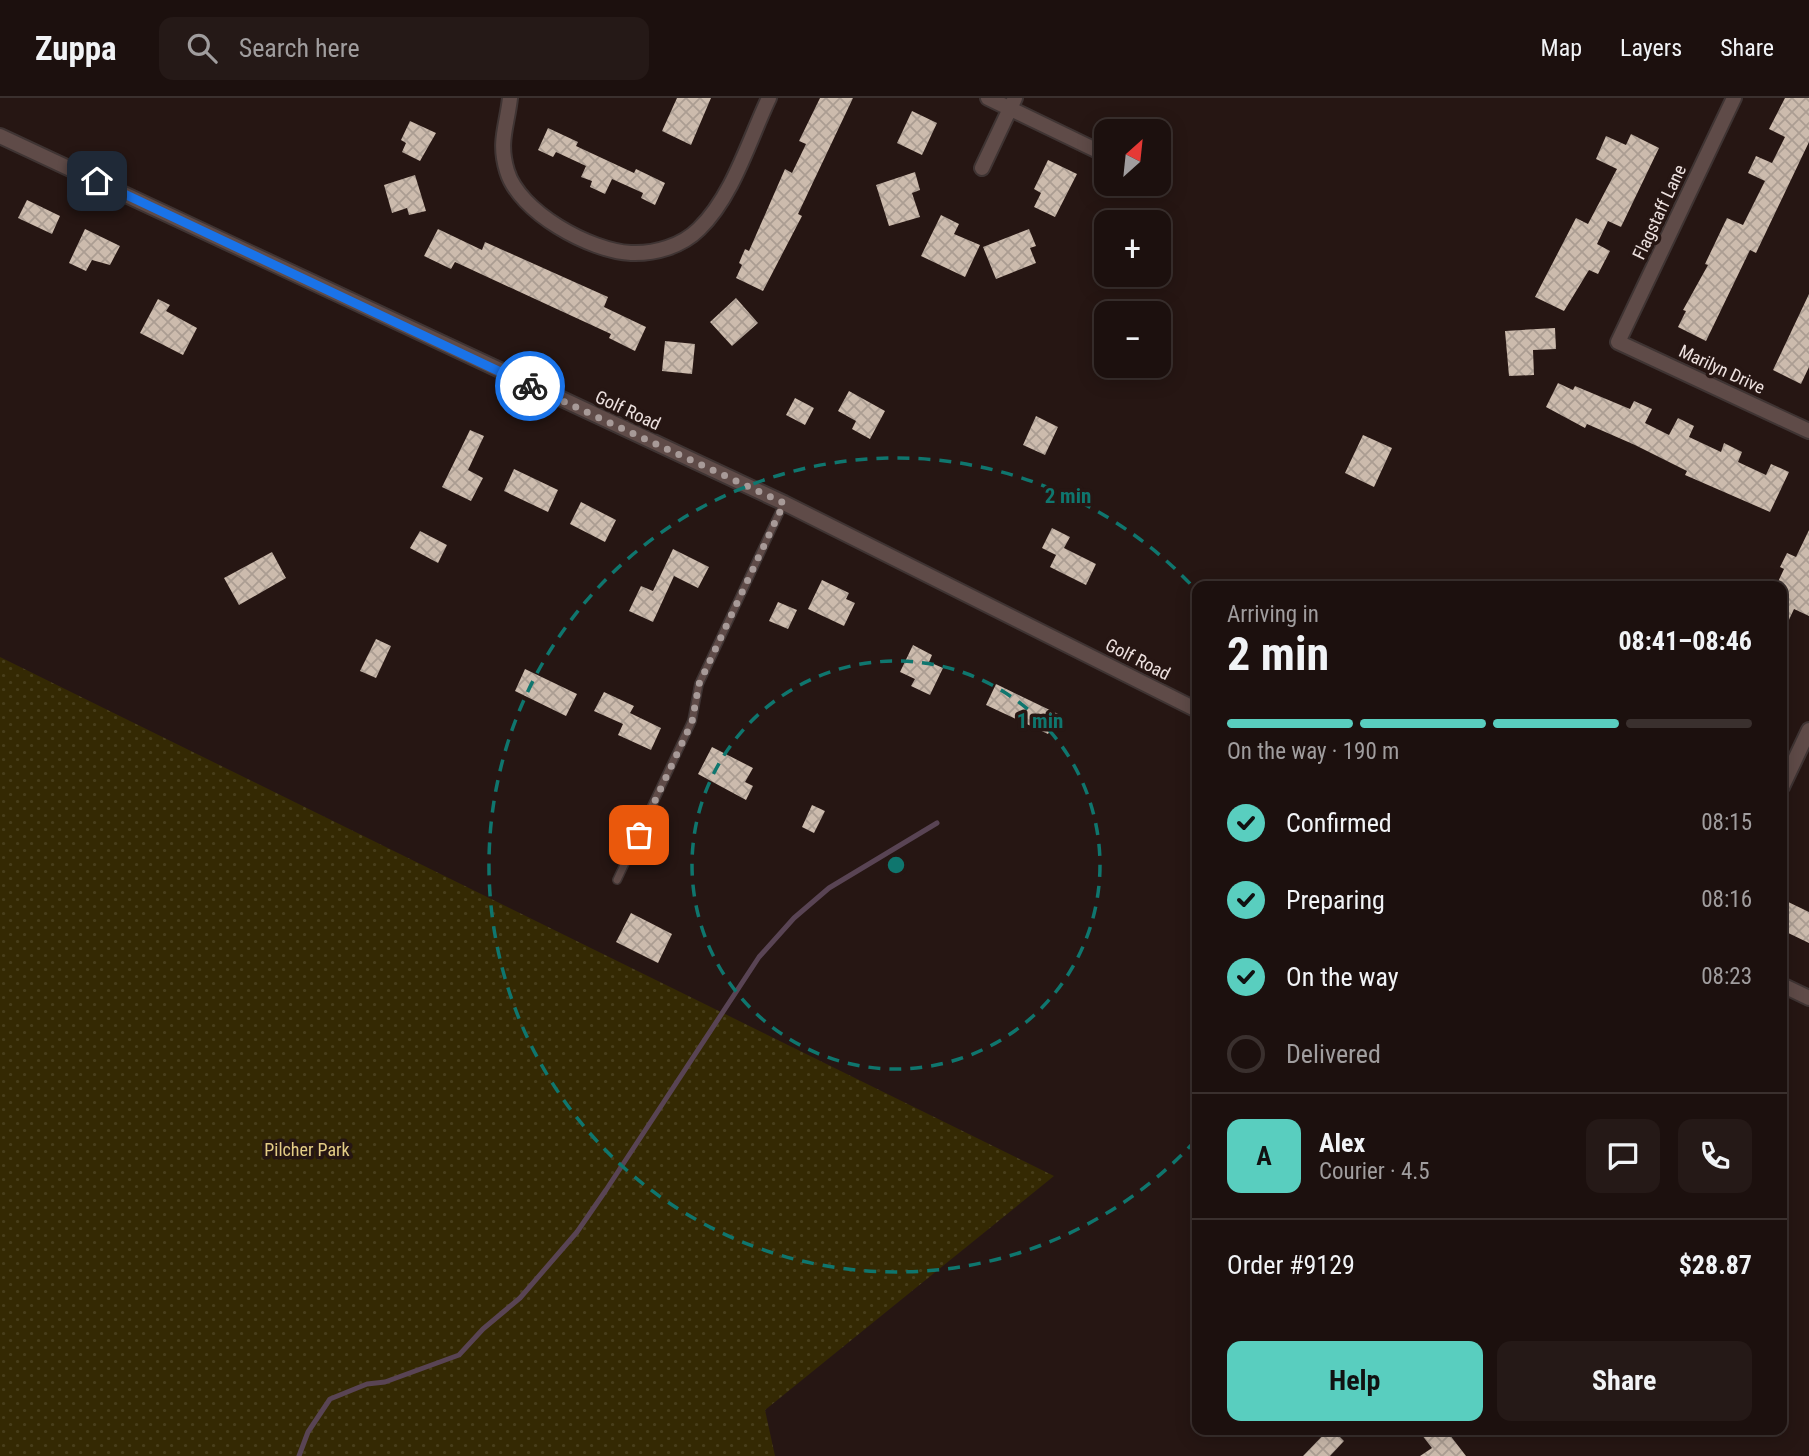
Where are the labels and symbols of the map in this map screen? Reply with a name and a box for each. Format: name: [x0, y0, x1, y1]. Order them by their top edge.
north arrow: [1094, 119, 1171, 196]
pin: [67, 151, 127, 211]
street label: Flagstaff Lane: [1628, 161, 1690, 263]
street label: Marilyn Drive: [1676, 340, 1768, 398]
courier: [495, 351, 565, 421]
street label: Golf Road: [592, 386, 664, 434]
text: 2 min: [1045, 484, 1091, 508]
street label: Golf Road: [1102, 634, 1174, 684]
text: 1 min: [1017, 709, 1063, 733]
pin: [609, 805, 669, 865]
centre of rings: [884, 853, 908, 877]
park label: Pilcher Park: [264, 1139, 350, 1160]

